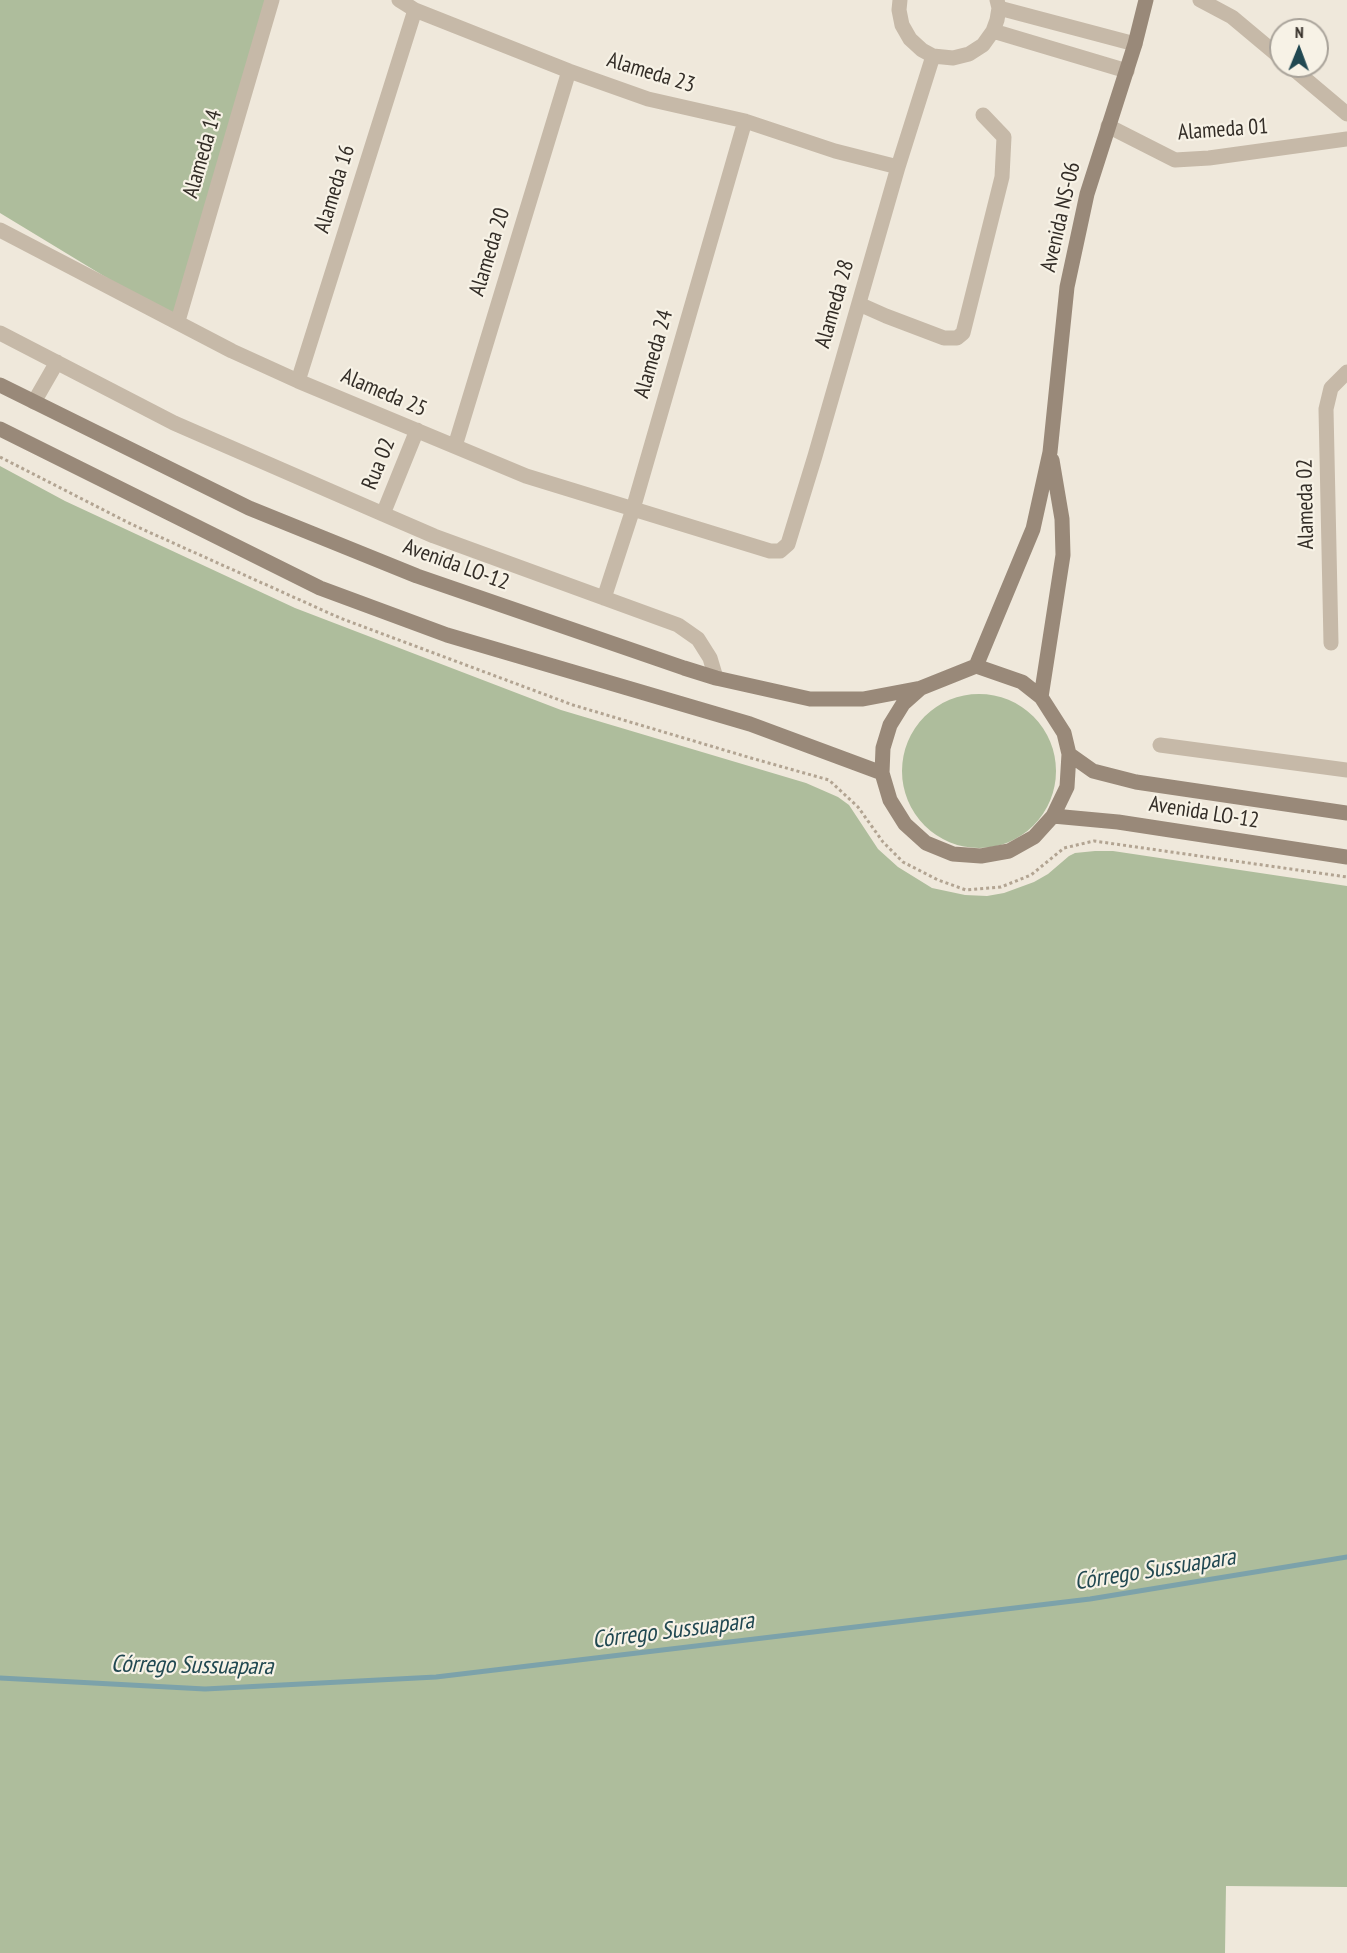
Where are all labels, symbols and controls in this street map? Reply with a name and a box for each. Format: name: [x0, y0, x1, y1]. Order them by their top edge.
north arrow: [1269, 18, 1329, 78]
text: N: [1295, 22, 1304, 42]
street label: Alameda 23: [604, 47, 698, 99]
street label: Alameda 14: [178, 107, 228, 201]
street label: Alameda 01: [1177, 114, 1269, 146]
street label: Alameda 16: [309, 142, 361, 236]
street label: Avenida NS-06: [1036, 159, 1086, 275]
street label: Alameda 20: [464, 205, 516, 299]
street label: Alameda 28: [810, 257, 860, 351]
street label: Alameda 24: [629, 307, 679, 401]
street label: Alameda 25: [337, 363, 431, 423]
street label: Rua 02: [357, 434, 401, 494]
street label: Alameda 02: [1292, 459, 1320, 549]
street label: Avenida LO-12: [399, 534, 513, 596]
street label: Avenida LO-12: [1147, 791, 1261, 835]
water label: Córrego Sussuapara: [1072, 1543, 1238, 1597]
water label: Córrego Sussuapara: [591, 1607, 755, 1655]
water label: Córrego Sussuapara: [110, 1650, 274, 1682]

